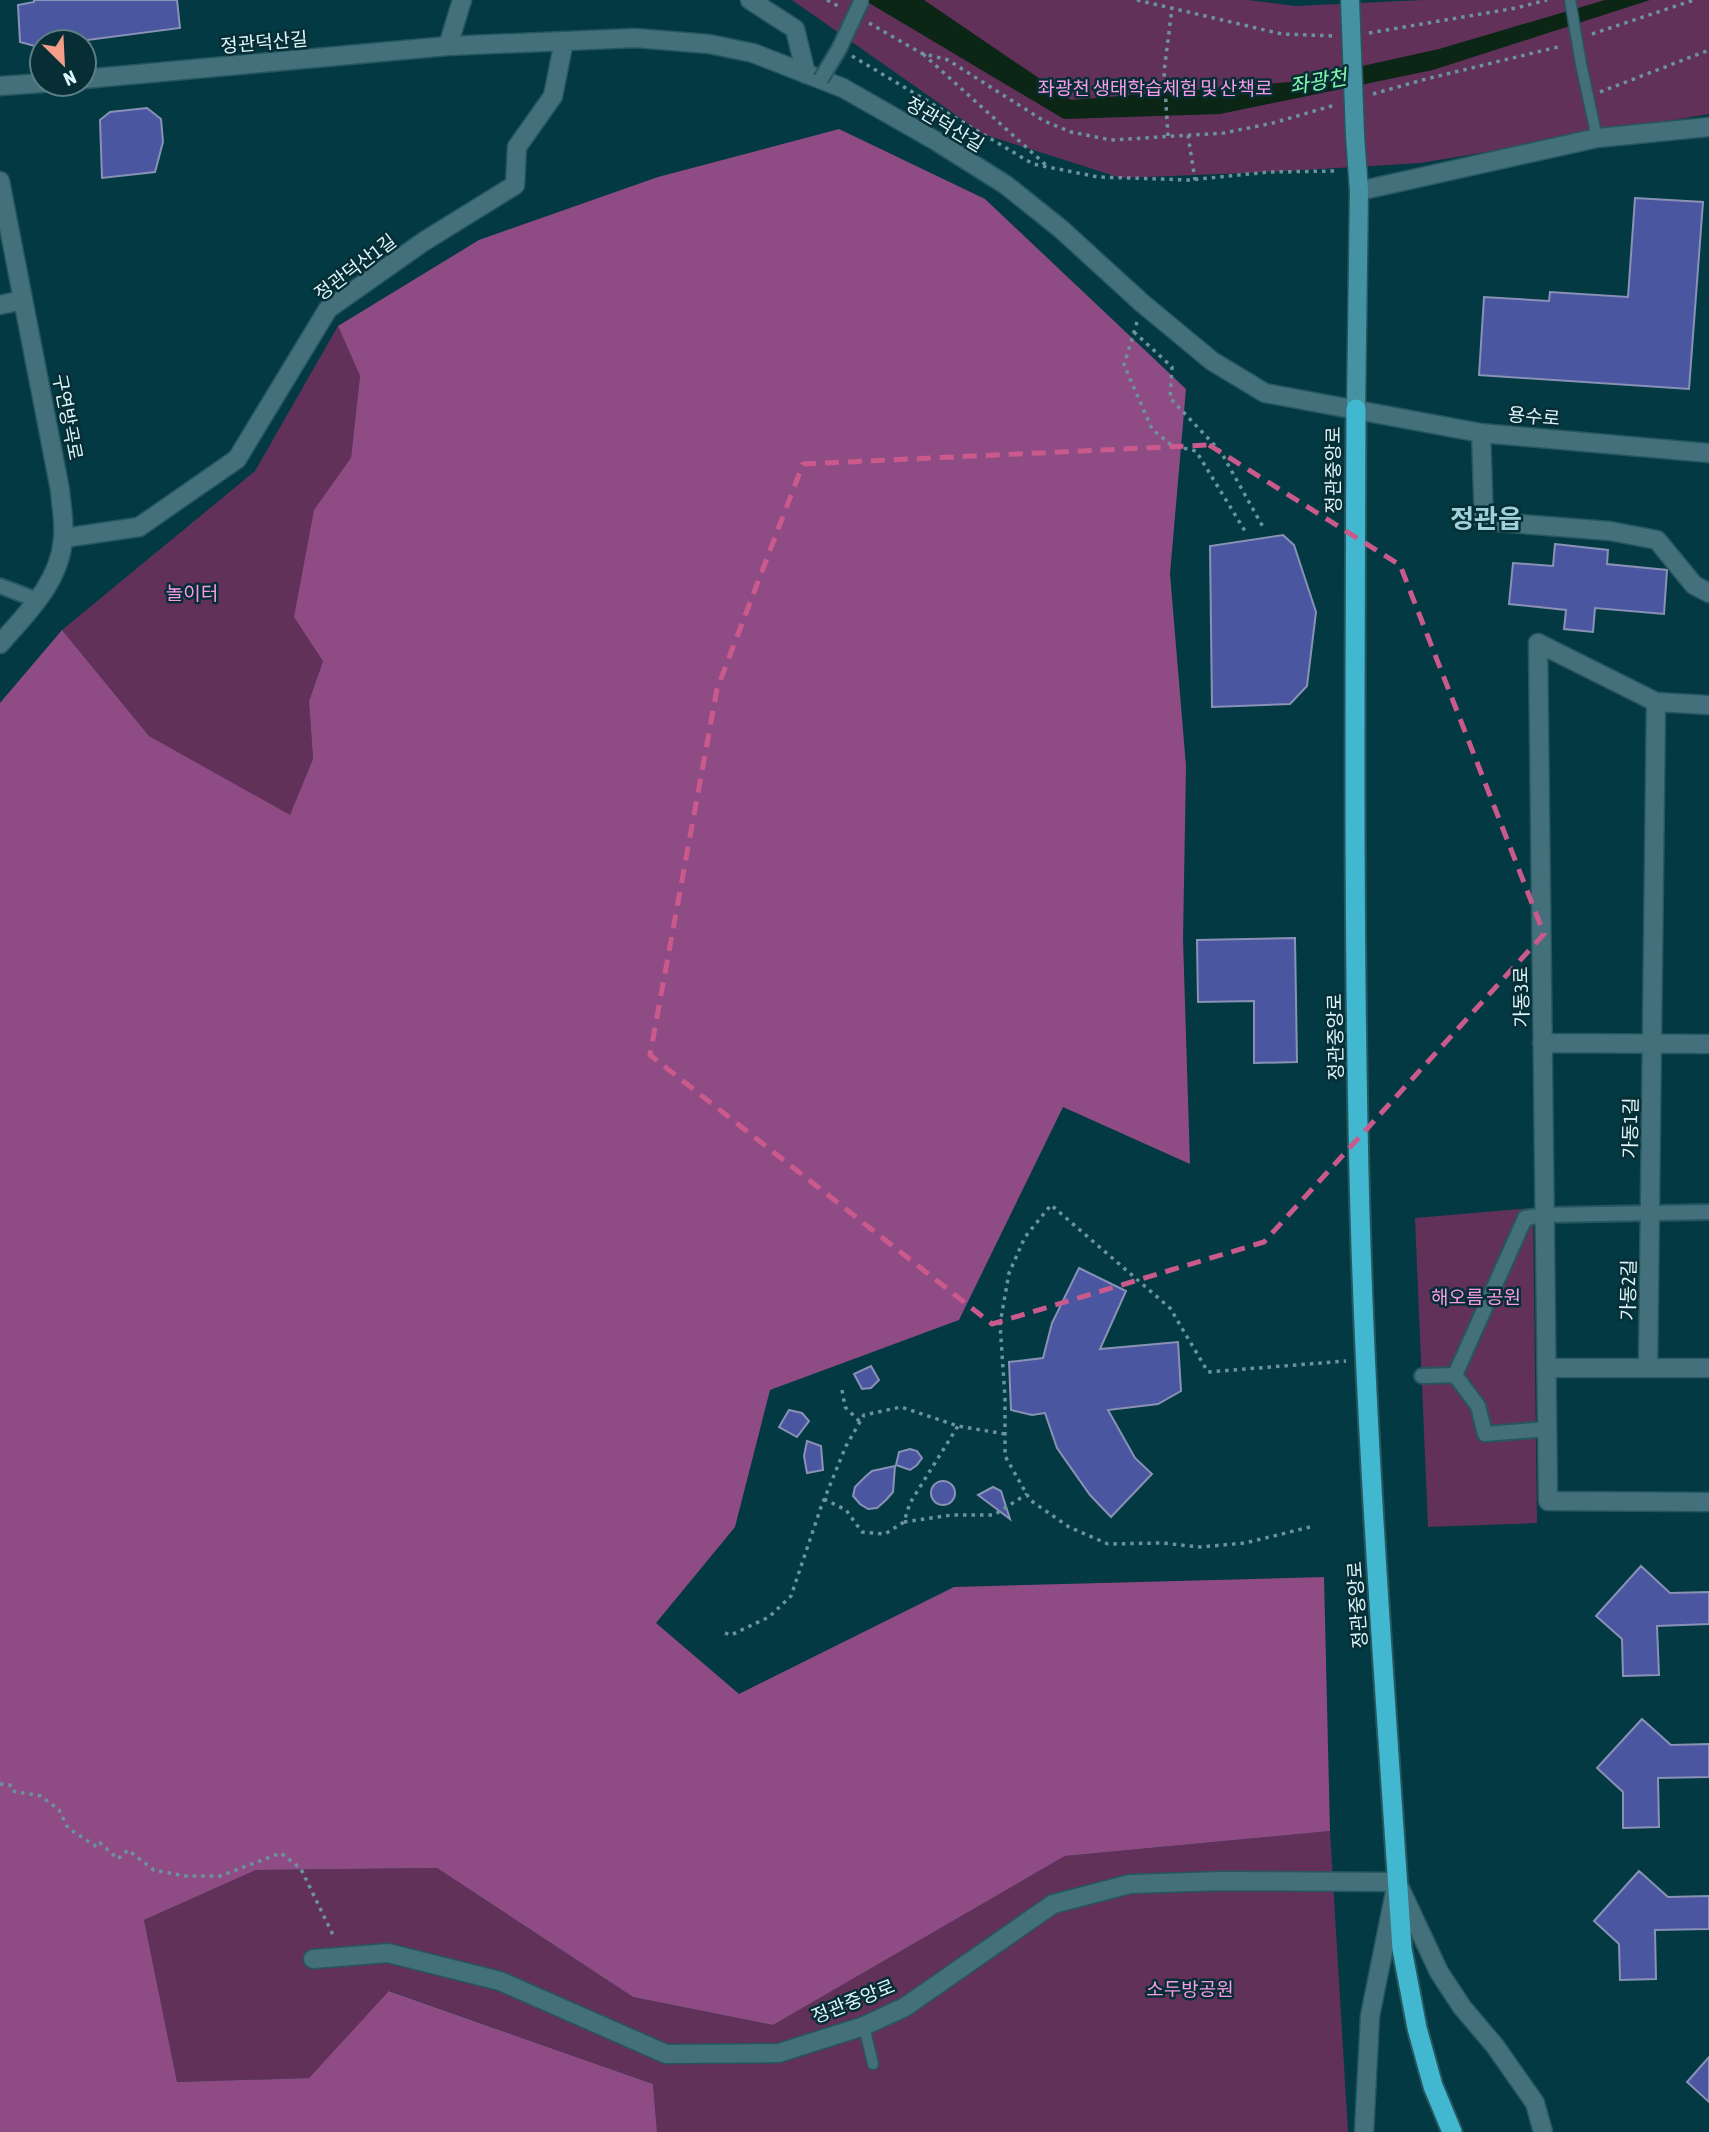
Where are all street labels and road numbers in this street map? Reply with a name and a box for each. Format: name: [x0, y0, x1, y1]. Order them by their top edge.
street label: 정관덕산길: [220, 27, 308, 57]
street label: 정관덕산길: [902, 92, 988, 156]
street label: 정관덕산1길: [310, 229, 400, 305]
street label: 구연방곡로: [49, 372, 87, 462]
street label: 용수로: [1507, 403, 1561, 429]
street label: 정관중앙로: [1322, 426, 1344, 514]
street label: 가동3로: [1509, 966, 1533, 1028]
street label: 정관중앙로: [1323, 993, 1347, 1081]
street label: 가동1길: [1618, 1097, 1642, 1159]
street label: 가동2길: [1616, 1259, 1640, 1321]
street label: 정관중앙로: [1343, 1561, 1371, 1649]
street label: 정관중앙로: [808, 1974, 898, 2028]

